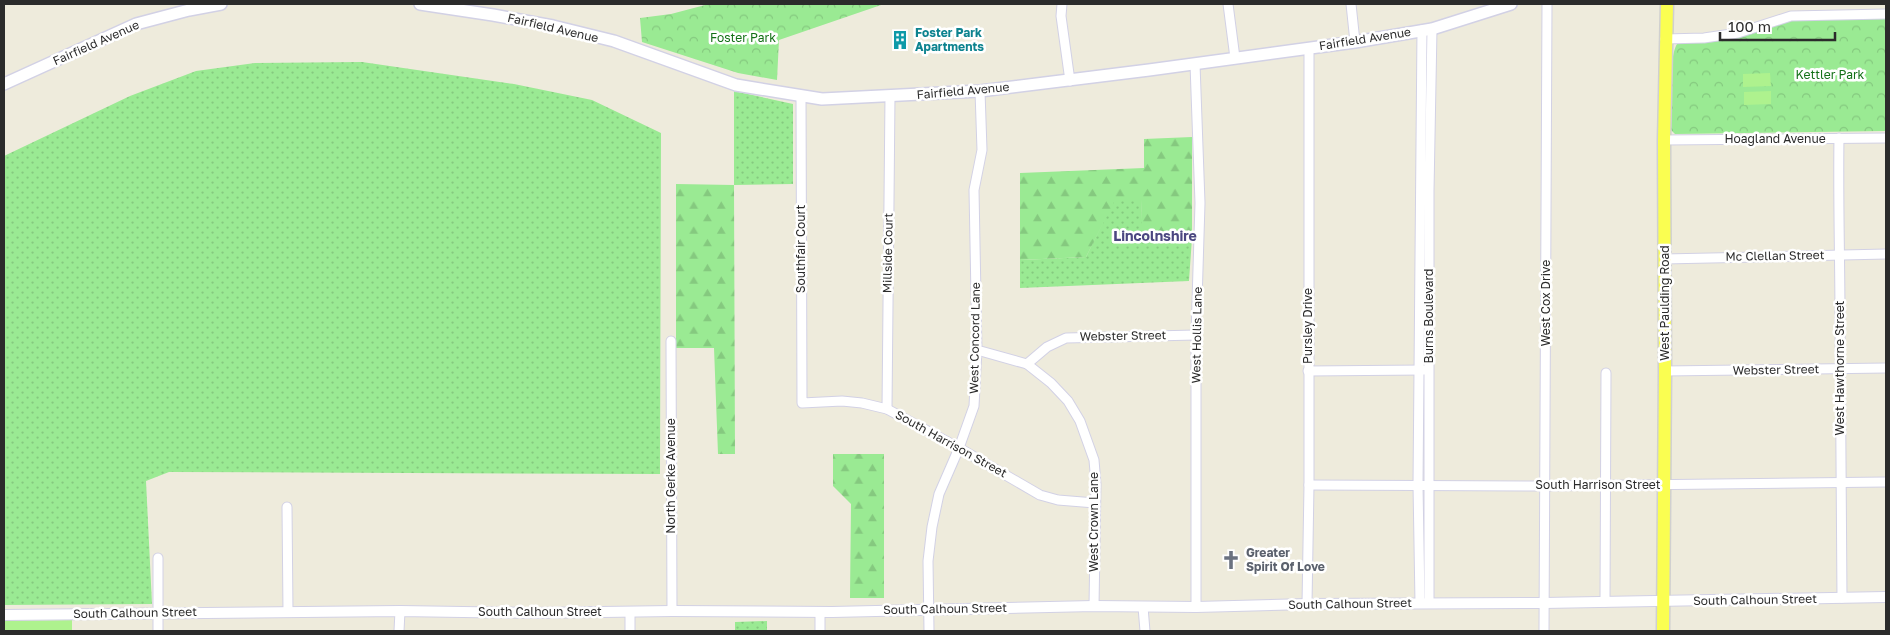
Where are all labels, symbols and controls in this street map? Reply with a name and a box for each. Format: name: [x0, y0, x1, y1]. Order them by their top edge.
street label: Fairfield Avenue: [506, 10, 600, 45]
scale bar: [1720, 10, 1835, 42]
street label: Fairfield Avenue: [50, 17, 141, 68]
text: 100 m: [1728, 17, 1771, 35]
street label: Fairfield Avenue: [1318, 24, 1412, 53]
place label: Foster Park Apartments: [915, 25, 984, 54]
building icon: Foster Park Apartments: [889, 29, 911, 51]
park label: Foster Park: [710, 30, 776, 45]
park label: Kettler Park: [1796, 67, 1865, 82]
street label: Fairfield Avenue: [916, 79, 1010, 102]
street label: Hoagland Avenue: [1724, 131, 1826, 146]
street label: Southfair Court: [793, 205, 808, 293]
street label: Millside Court: [879, 212, 896, 293]
district label: Lincolnshire: [1113, 227, 1197, 244]
street label: West Paulding Road: [1657, 245, 1672, 361]
street label: Mc Clellan Street: [1725, 247, 1825, 264]
street label: West Cox Drive: [1538, 260, 1553, 346]
street label: Burns Boulevard: [1421, 269, 1436, 363]
street label: West Concord Lane: [966, 282, 983, 394]
street label: West Hollis Lane: [1188, 286, 1205, 384]
street label: Pursley Drive: [1300, 288, 1315, 364]
street label: West Hawthorne Street: [1832, 300, 1847, 435]
street label: Webster Street: [1080, 327, 1167, 344]
street label: Webster Street: [1733, 361, 1820, 378]
street label: South Harrison Street: [893, 407, 1010, 481]
street label: North Gerke Avenue: [663, 418, 678, 534]
street label: West Crown Lane: [1086, 472, 1101, 572]
street label: South Harrison Street: [1535, 477, 1661, 492]
place label: Greater Spirit Of Love: [1246, 545, 1325, 574]
church icon: Greater Spirit Of Love: [1220, 549, 1242, 571]
street label: South Calhoun Street: [1693, 591, 1817, 608]
street label: South Calhoun Street: [1288, 595, 1412, 612]
street label: South Calhoun Street: [883, 600, 1007, 617]
street label: South Calhoun Street: [73, 604, 197, 621]
street label: South Calhoun Street: [478, 604, 602, 619]

